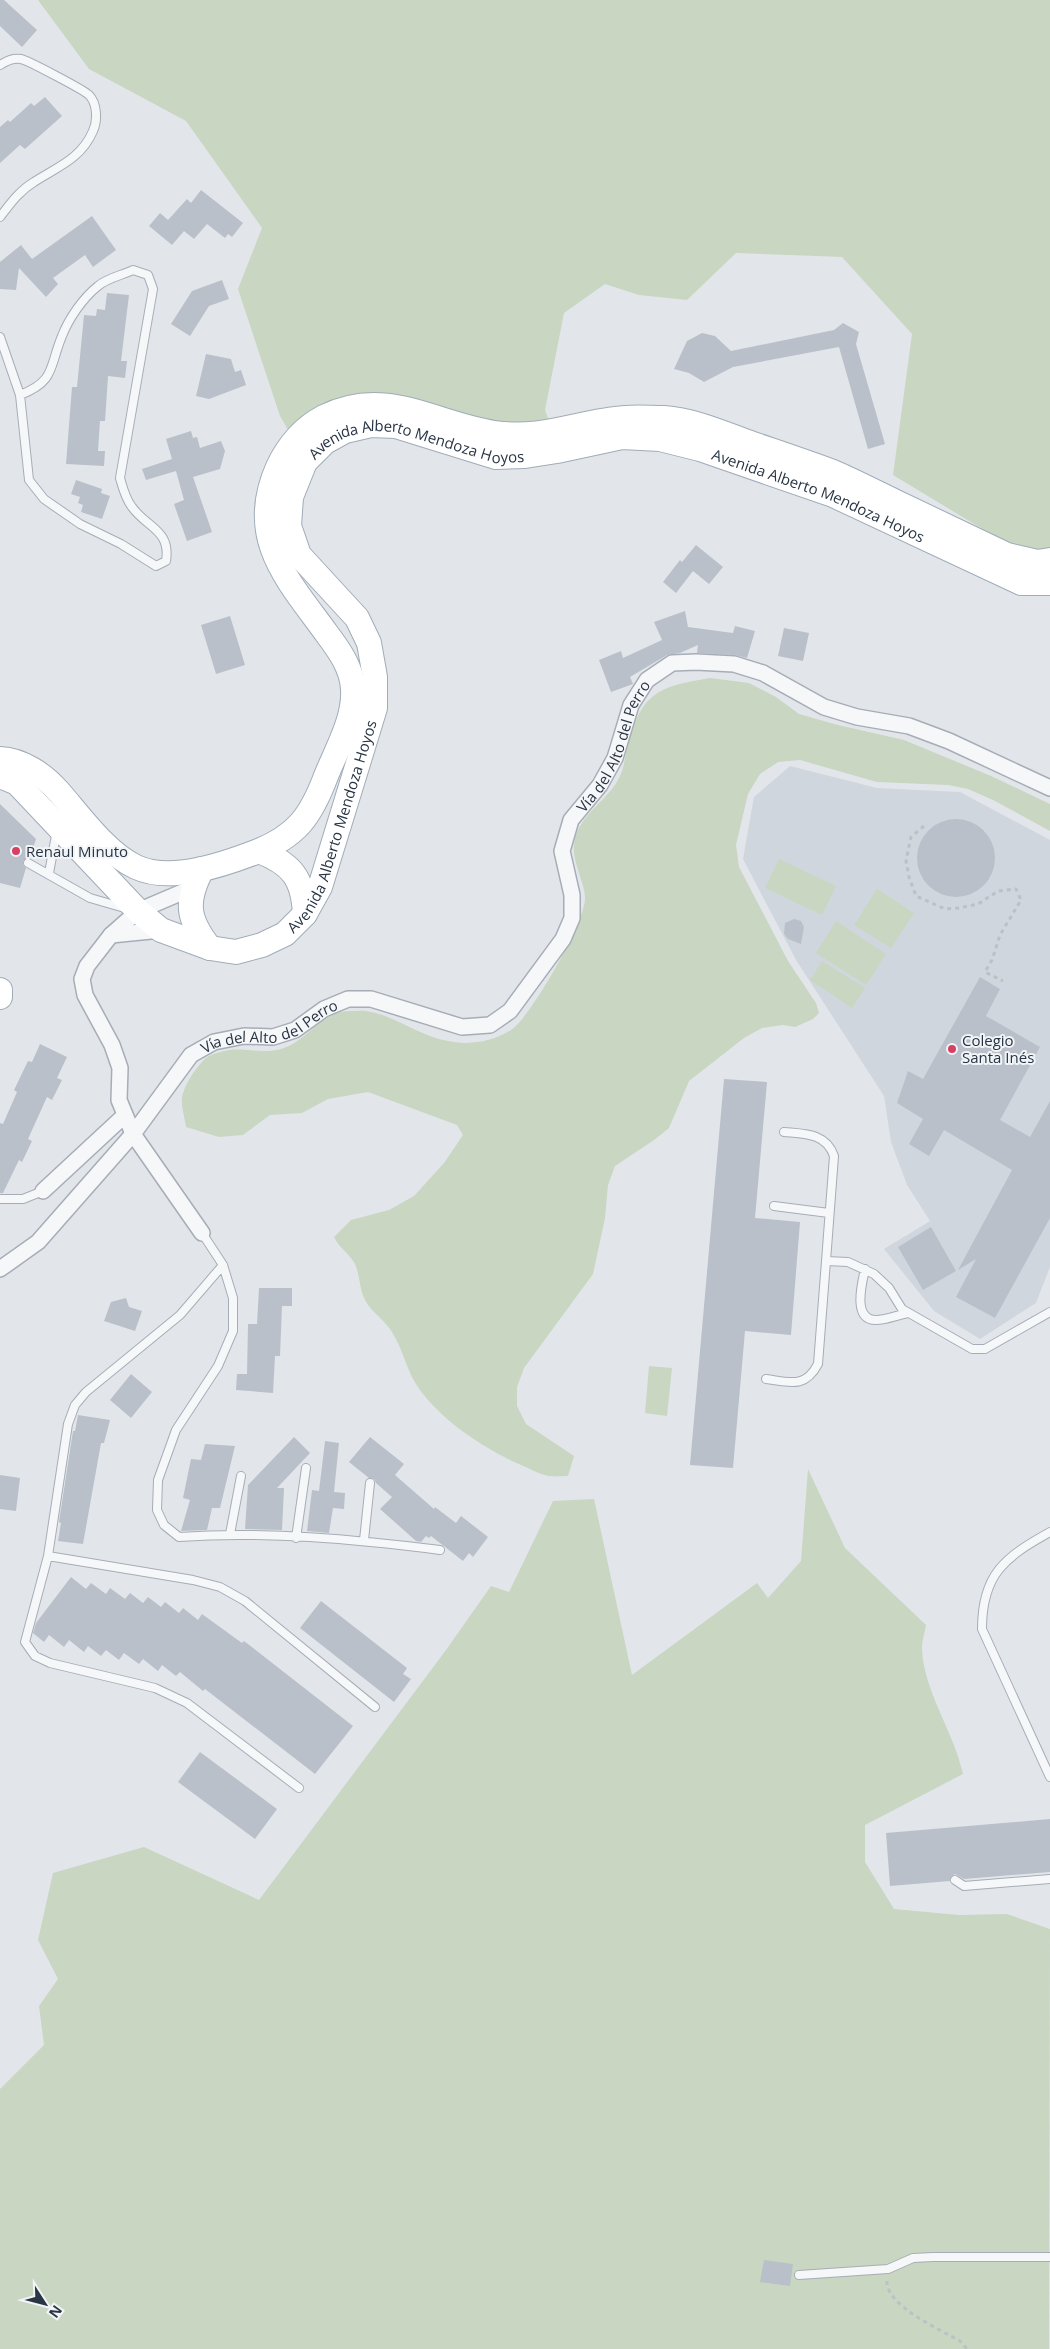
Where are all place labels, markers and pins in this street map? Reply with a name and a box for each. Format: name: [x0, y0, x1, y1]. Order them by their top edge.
place label: Renaul Minuto: [26, 841, 128, 861]
marker: Renaul Minuto: [10, 845, 22, 857]
place label: Colegio Santa Inés: [962, 1030, 1034, 1067]
marker: Colegio Santa Inés: [946, 1043, 958, 1055]

